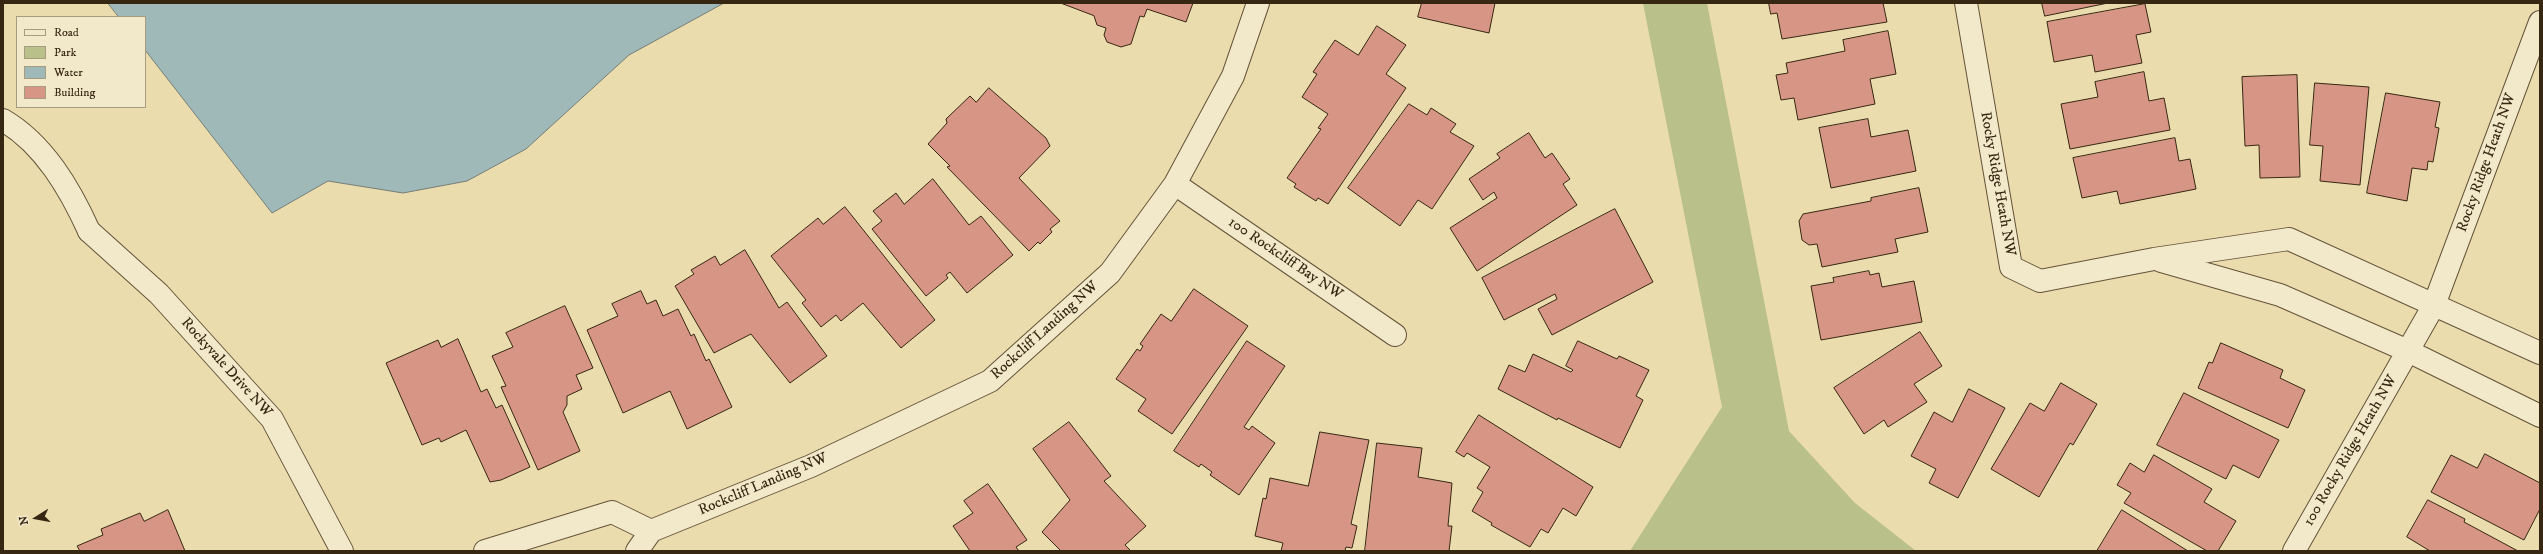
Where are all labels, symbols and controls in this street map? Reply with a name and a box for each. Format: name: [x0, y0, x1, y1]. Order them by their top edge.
legend: [16, 16, 146, 108]
text: Road: [54, 25, 79, 40]
text: Park: [54, 45, 76, 60]
text: Water: [54, 65, 83, 80]
text: Building: [54, 85, 95, 100]
street label: Rocky Ridge Heath NW: [2454, 91, 2520, 235]
street label: Rocky Ridge Heath NW: [1975, 110, 2019, 258]
street label: 100 Rockcliff Bay NW: [1224, 214, 1346, 304]
street label: Rockcliff Landing NW: [988, 278, 1102, 384]
street label: Rockyvale Drive NW: [177, 315, 275, 421]
street label: 100 Rocky Ridge Heath NW: [2300, 372, 2402, 530]
street label: Rockcliff Landing NW: [696, 450, 830, 520]
north arrow: [16, 498, 56, 538]
text: N: [16, 515, 32, 526]

